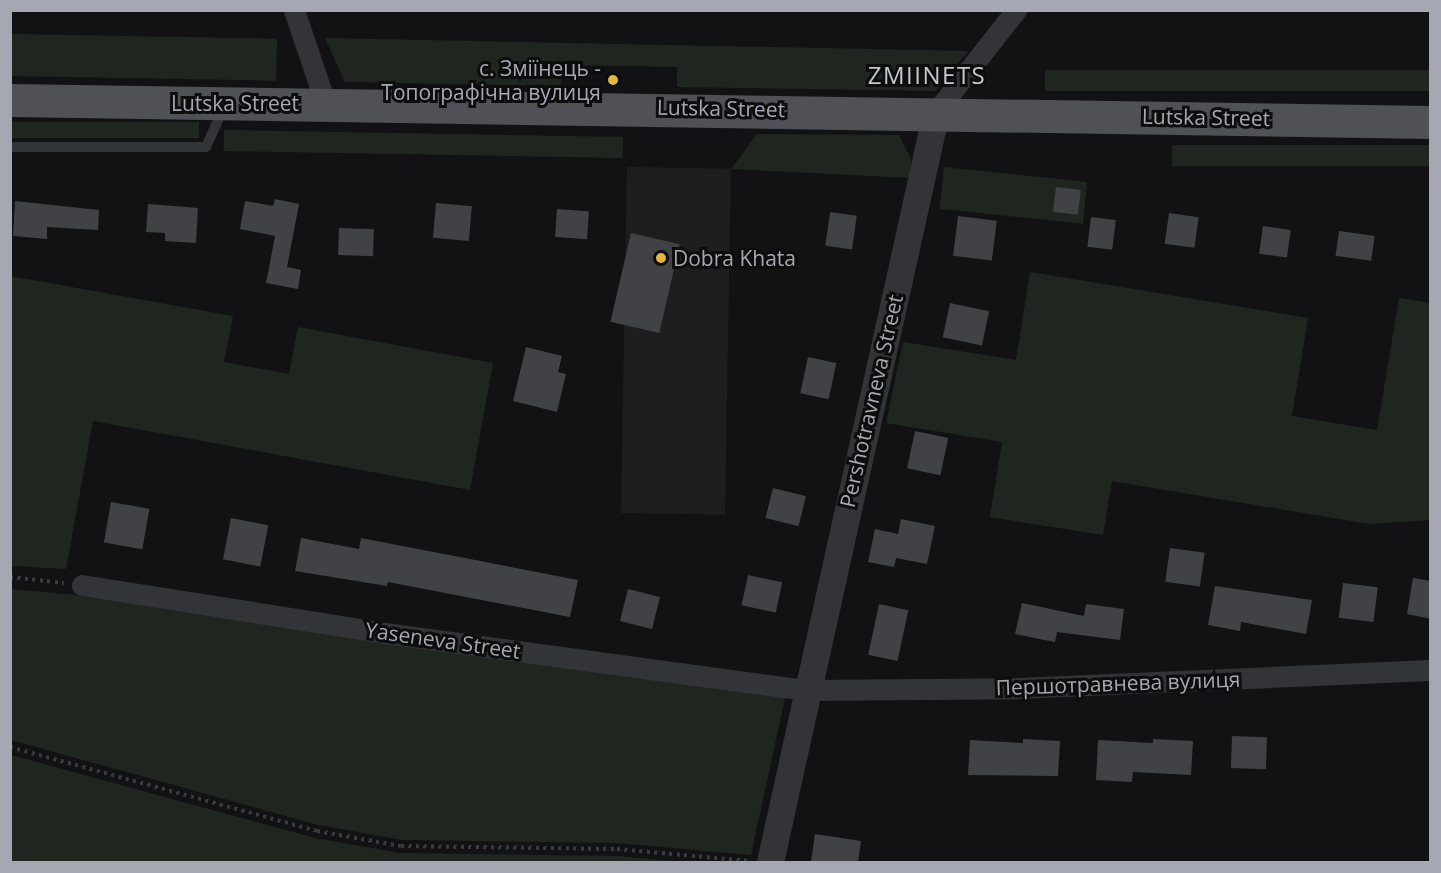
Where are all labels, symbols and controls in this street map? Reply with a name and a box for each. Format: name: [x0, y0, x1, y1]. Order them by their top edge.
place label: с. Зміїнець - Топографічна вулиця: [381, 55, 601, 105]
district label: ZMIINETS: [868, 61, 986, 89]
marker: с. Зміїнець - Топографічна вулиця: [606, 73, 620, 87]
street label: Lutska Street: [171, 90, 299, 116]
street label: Lutska Street: [657, 94, 785, 122]
street label: Lutska Street: [1142, 103, 1270, 131]
place label: Dobra Khata: [673, 245, 796, 271]
marker: Dobra Khata: [654, 251, 668, 265]
street label: Pershotravneva Street: [834, 292, 908, 510]
street label: Yaseneva Street: [364, 617, 522, 663]
street label: Першотравнева вулиця: [995, 666, 1241, 700]

